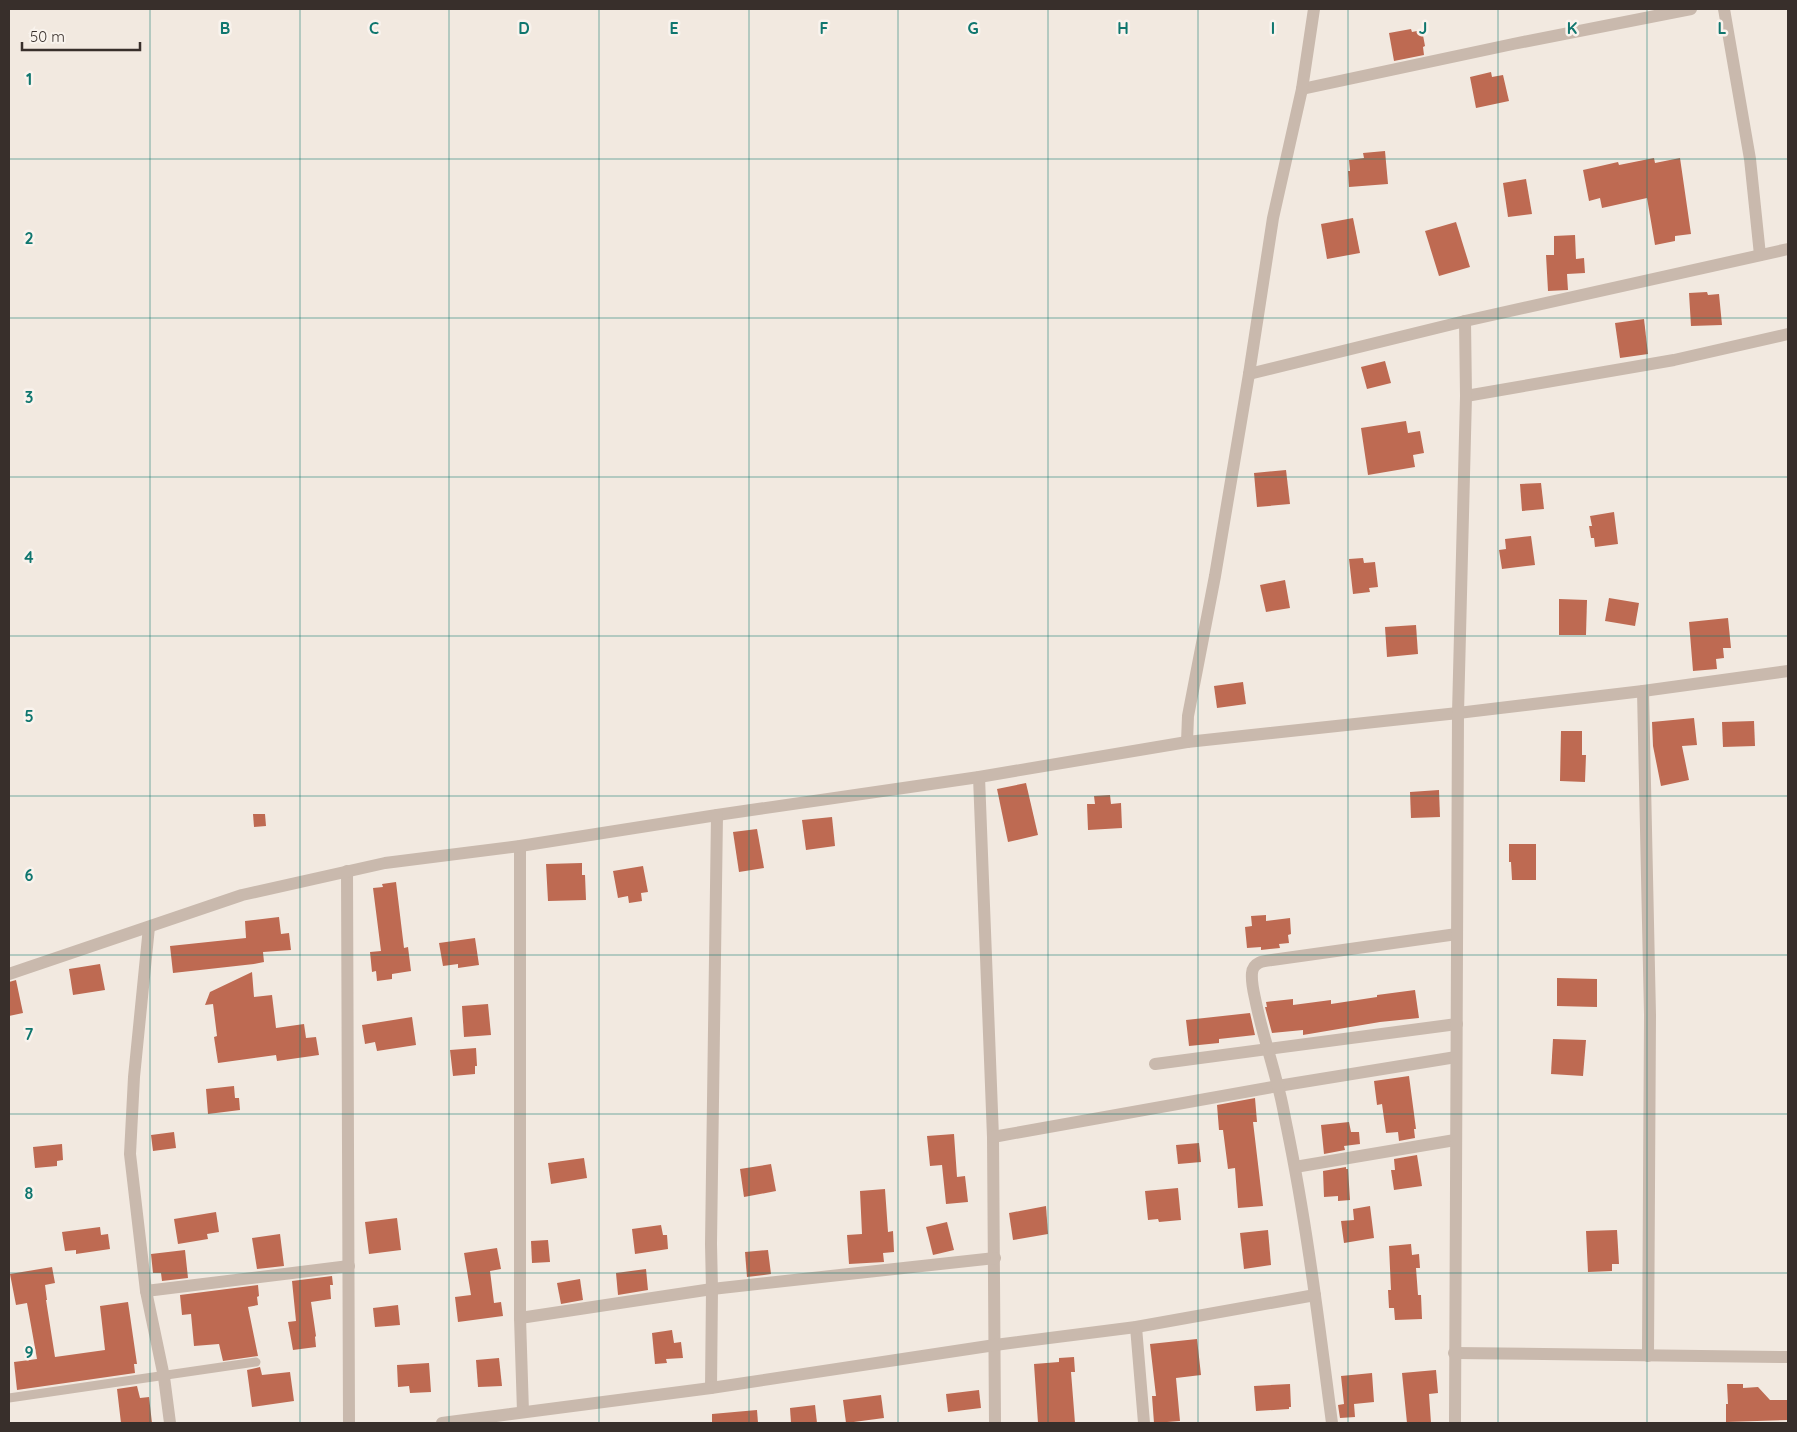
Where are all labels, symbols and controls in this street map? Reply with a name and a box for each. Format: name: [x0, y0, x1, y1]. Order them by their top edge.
text: B: [220, 18, 230, 38]
text: C: [369, 18, 379, 38]
text: D: [518, 18, 530, 38]
text: E: [669, 18, 679, 38]
text: F: [820, 18, 829, 38]
text: G: [967, 18, 979, 38]
text: H: [1117, 18, 1129, 38]
text: I: [1271, 18, 1275, 38]
text: J: [1419, 18, 1427, 38]
text: K: [1567, 18, 1577, 38]
text: L: [1718, 18, 1727, 38]
scale bar: [22, 20, 140, 52]
text: 50 m: [30, 27, 65, 46]
text: 1: [26, 69, 32, 89]
text: 2: [24, 228, 34, 248]
text: 3: [25, 387, 33, 407]
text: 4: [24, 547, 34, 567]
text: 5: [24, 706, 34, 726]
text: 6: [25, 865, 34, 885]
text: 7: [25, 1024, 34, 1044]
text: 8: [25, 1183, 34, 1203]
text: 9: [24, 1342, 34, 1362]

